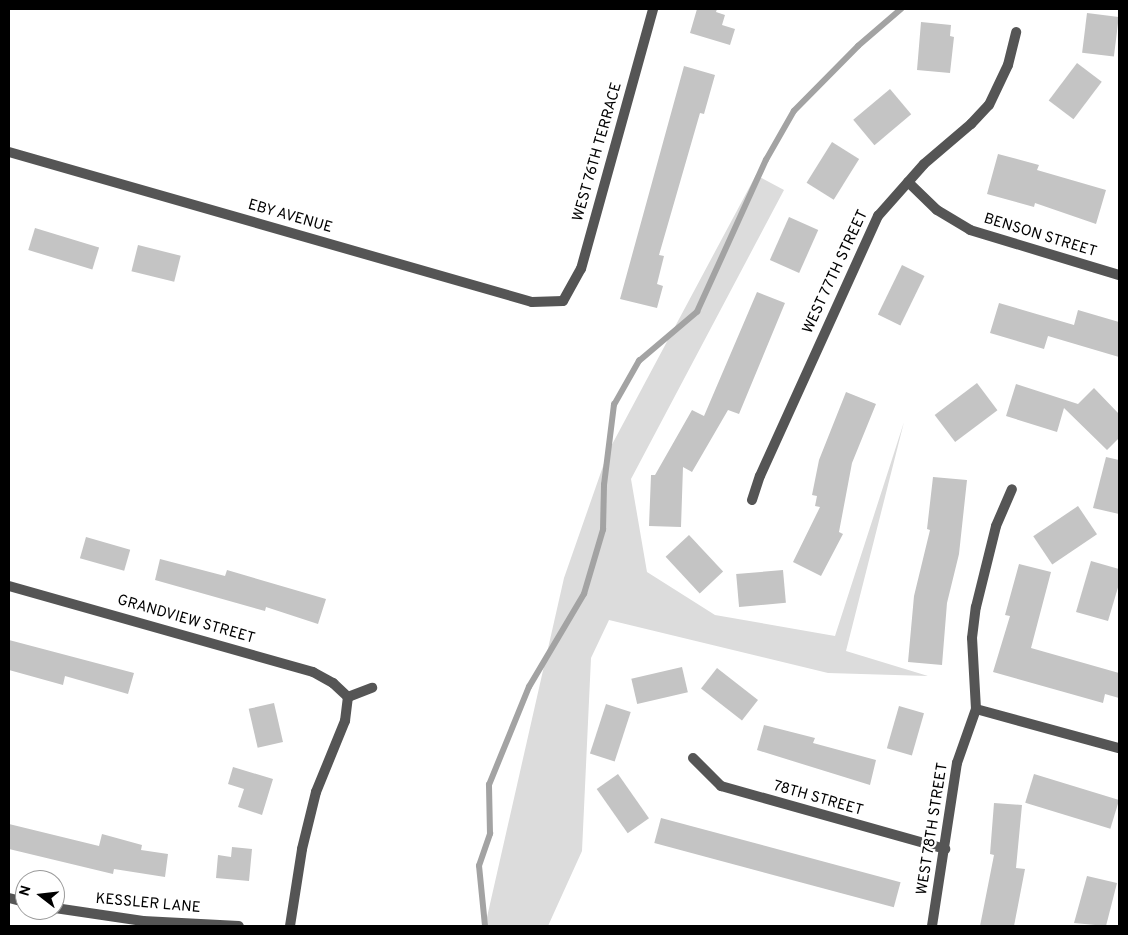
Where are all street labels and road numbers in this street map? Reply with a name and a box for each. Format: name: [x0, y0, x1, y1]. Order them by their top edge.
street label: WEST 76TH TERRACE: [569, 80, 627, 224]
street label: EBY AVENUE: [245, 196, 335, 238]
street label: WEST 77TH STREET: [799, 207, 873, 337]
street label: BENSON STREET: [981, 210, 1099, 262]
street label: GRANDVIEW STREET: [115, 592, 257, 648]
street label: WEST 78TH STREET: [914, 761, 952, 897]
street label: 78TH STREET: [771, 778, 865, 820]
street label: KESSLER LANE: [95, 890, 201, 918]

